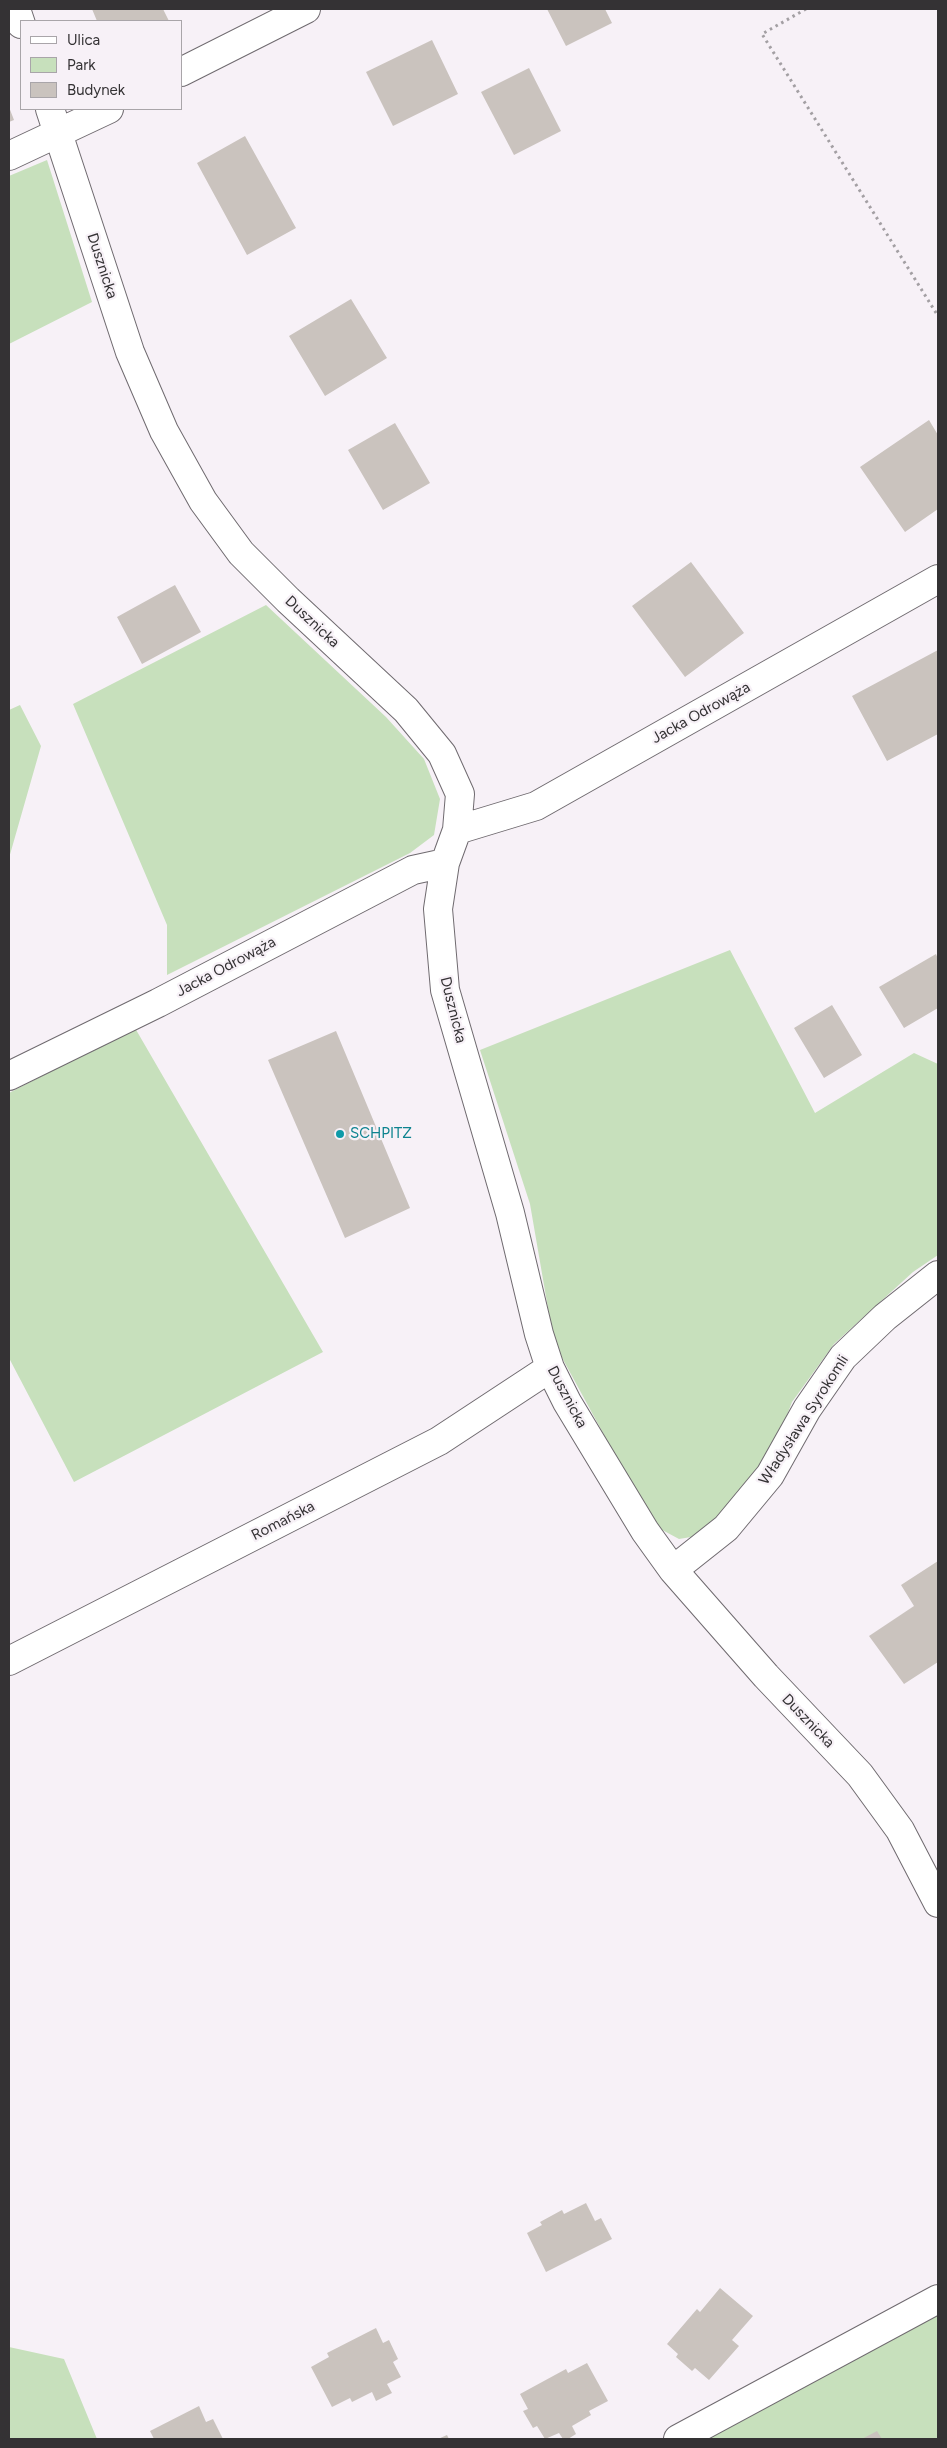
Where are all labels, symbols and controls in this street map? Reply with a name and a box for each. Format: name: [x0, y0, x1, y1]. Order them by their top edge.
legend: [20, 20, 182, 110]
text: Ulica: [67, 31, 100, 49]
text: Park: [67, 56, 96, 74]
text: Budynek: [67, 81, 125, 99]
street label: Dusznicka: [83, 231, 121, 301]
street label: Dusznicka: [281, 592, 343, 652]
street label: Jacka Odrowąża: [648, 678, 754, 748]
street label: Jacka Odrowąża: [173, 933, 279, 1001]
street label: Dusznicka: [436, 975, 470, 1045]
place label: SCHPITZ: [350, 1125, 412, 1143]
marker: SCHPITZ: [334, 1128, 346, 1140]
street label: Władysława Syrokomli: [755, 1352, 853, 1488]
street label: Dusznicka: [543, 1363, 591, 1431]
street label: Romańska: [248, 1497, 318, 1545]
street label: Dusznicka: [778, 1690, 838, 1752]

